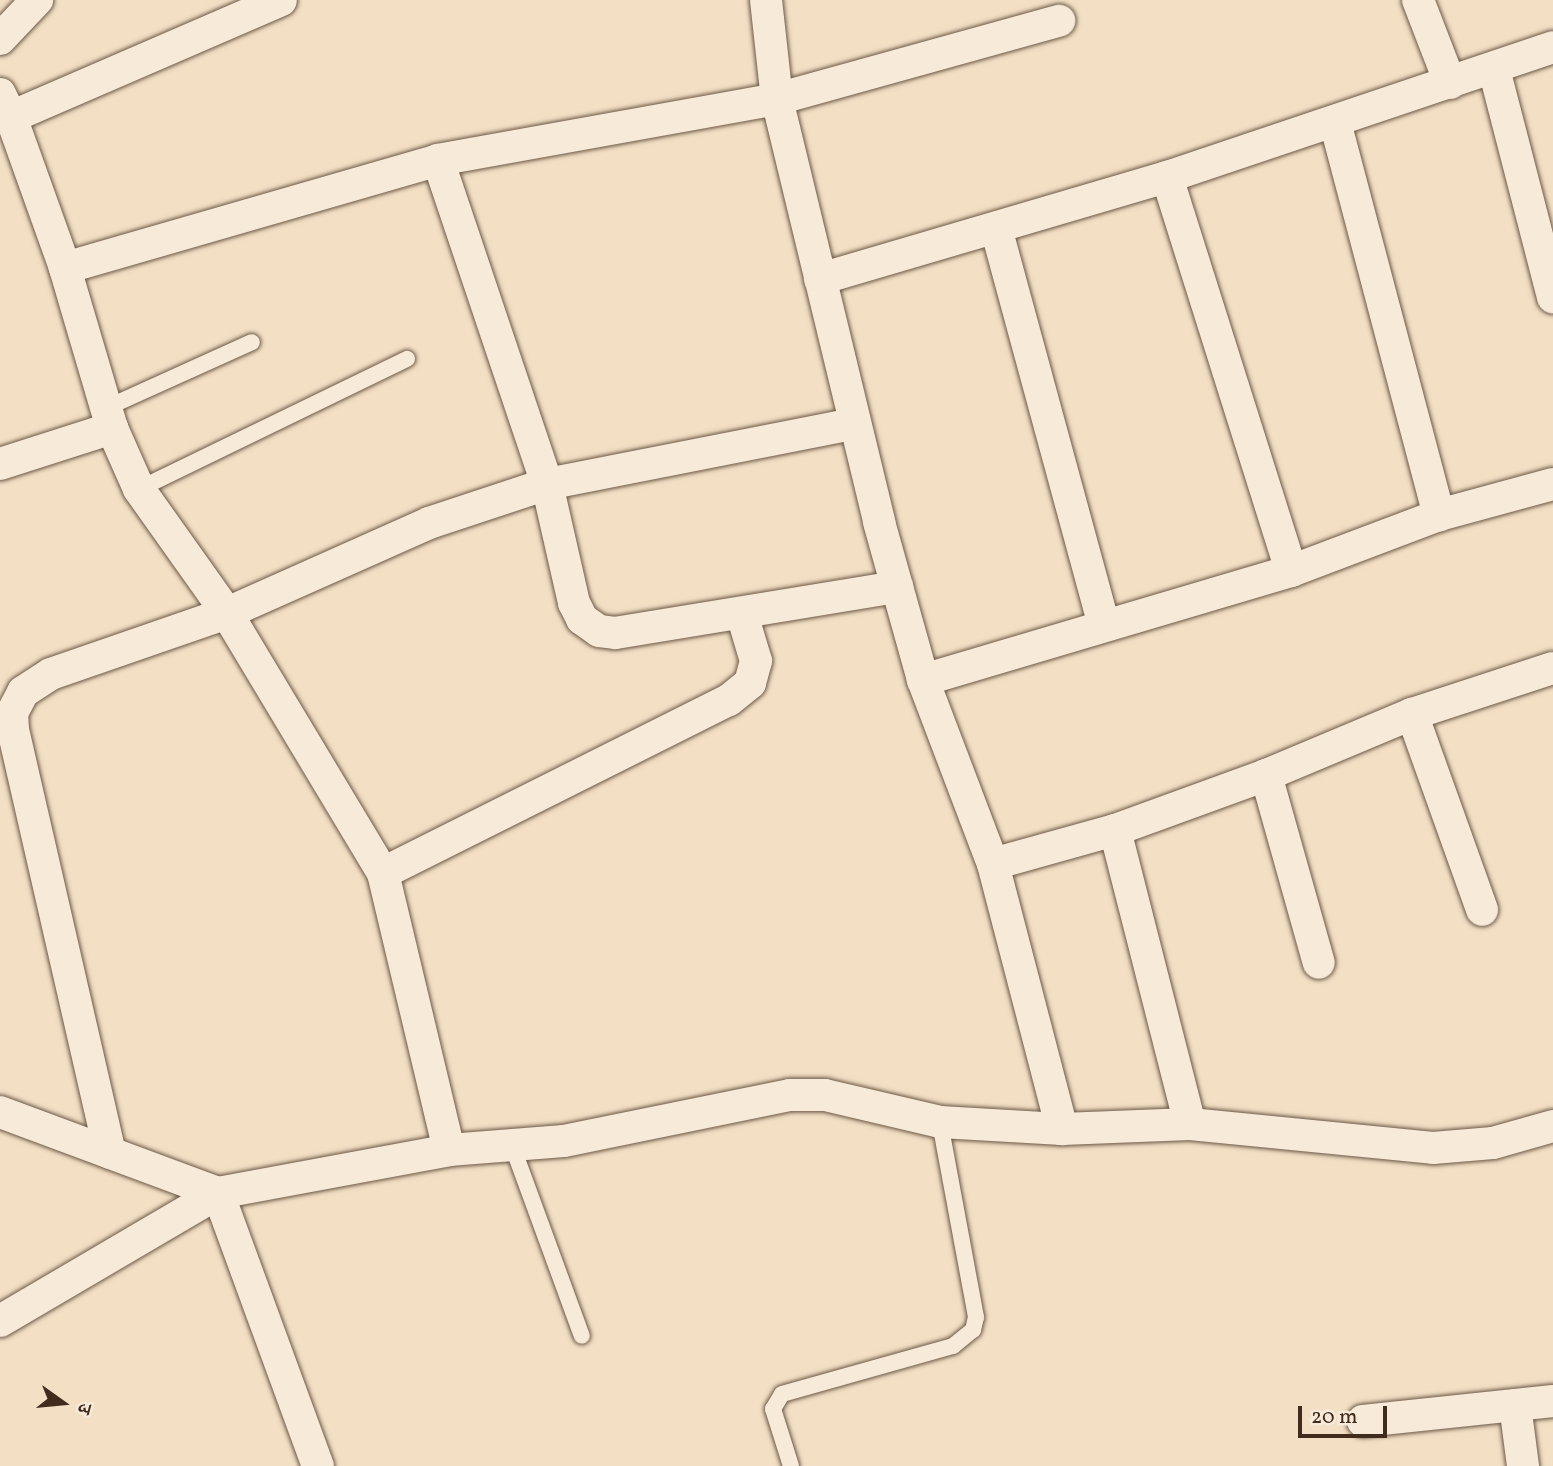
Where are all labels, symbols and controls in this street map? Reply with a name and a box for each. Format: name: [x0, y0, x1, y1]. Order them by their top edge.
north arrow: [28, 1368, 98, 1438]
scale bar: [1301, 1392, 1390, 1436]
text: उ: [69, 1400, 97, 1416]
text: 20 m: [1311, 1403, 1357, 1432]

